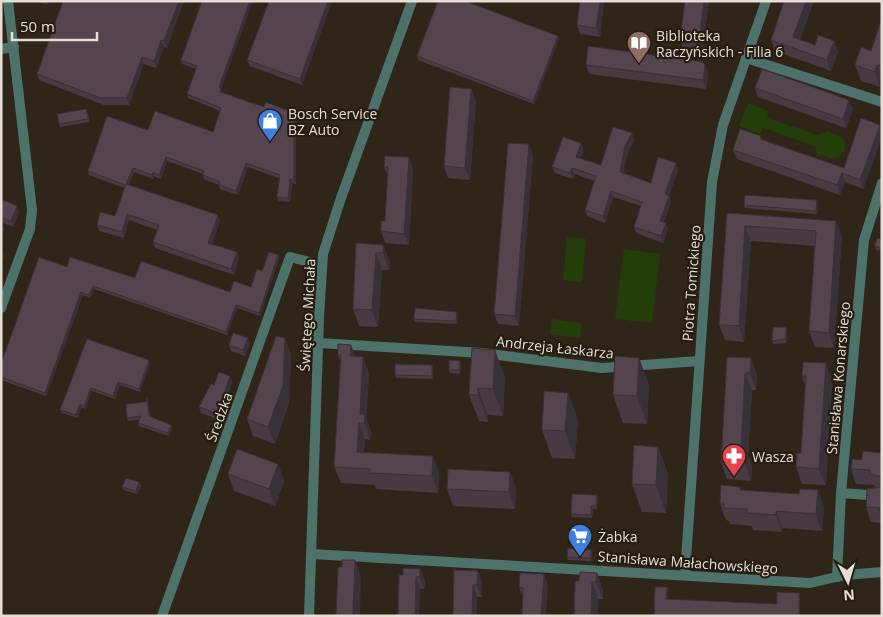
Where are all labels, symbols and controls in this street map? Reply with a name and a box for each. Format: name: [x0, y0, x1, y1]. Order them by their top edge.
scale bar: [12, 10, 98, 42]
text: 50 m: [20, 16, 55, 36]
place label: Biblioteka Raczyńskich - Filia 6: [656, 26, 783, 61]
library icon: Biblioteka Raczyńskich - Filia 6: [626, 30, 652, 64]
place label: Bosch Service BZ Auto: [288, 104, 378, 139]
shop icon: Bosch Service BZ Auto: [257, 108, 283, 142]
street label: Piotra Tomickiego: [677, 224, 705, 342]
street label: Świętego Michała: [295, 258, 319, 372]
street label: Stanisława Konarskiego: [822, 301, 854, 455]
street label: Andrzeja Łaskarza: [495, 331, 615, 363]
street label: Średzka: [201, 390, 237, 444]
pharmacy icon: Wasza: [721, 443, 747, 477]
place label: Wasza: [752, 447, 794, 466]
supermarket icon: Żabka: [567, 523, 593, 557]
place label: Żabka: [598, 527, 638, 546]
street label: Stanisława Małachowskiego: [597, 546, 779, 578]
north arrow: [823, 557, 873, 607]
text: N: [843, 585, 856, 605]

